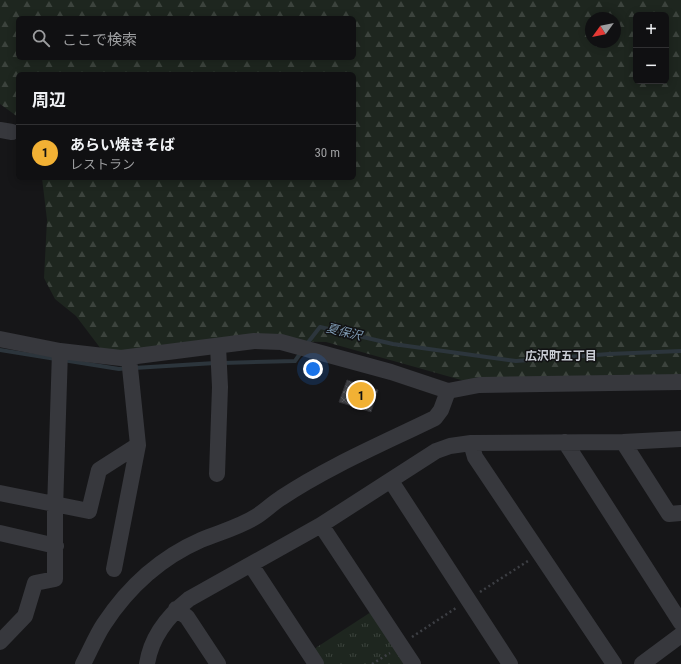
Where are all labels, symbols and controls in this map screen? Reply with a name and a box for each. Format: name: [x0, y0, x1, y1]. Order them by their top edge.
north arrow: [585, 12, 621, 48]
map controls: [633, 12, 669, 84]
button: +: [633, 12, 669, 48]
search box: [16, 16, 356, 60]
icon: search: [30, 27, 52, 49]
text: ここで検索: [62, 31, 137, 49]
button: −: [633, 48, 669, 84]
text: 周辺: [32, 90, 66, 110]
text: あらい焼きそば: [70, 136, 175, 154]
text: 1: [42, 145, 48, 160]
text: 30 m: [314, 145, 340, 160]
text: レストラン: [70, 157, 135, 172]
water label: 夏保沢: [325, 321, 365, 344]
district label: 広沢町五丁目: [525, 349, 597, 363]
your location: [303, 359, 323, 379]
pin: 1: [348, 380, 374, 410]

